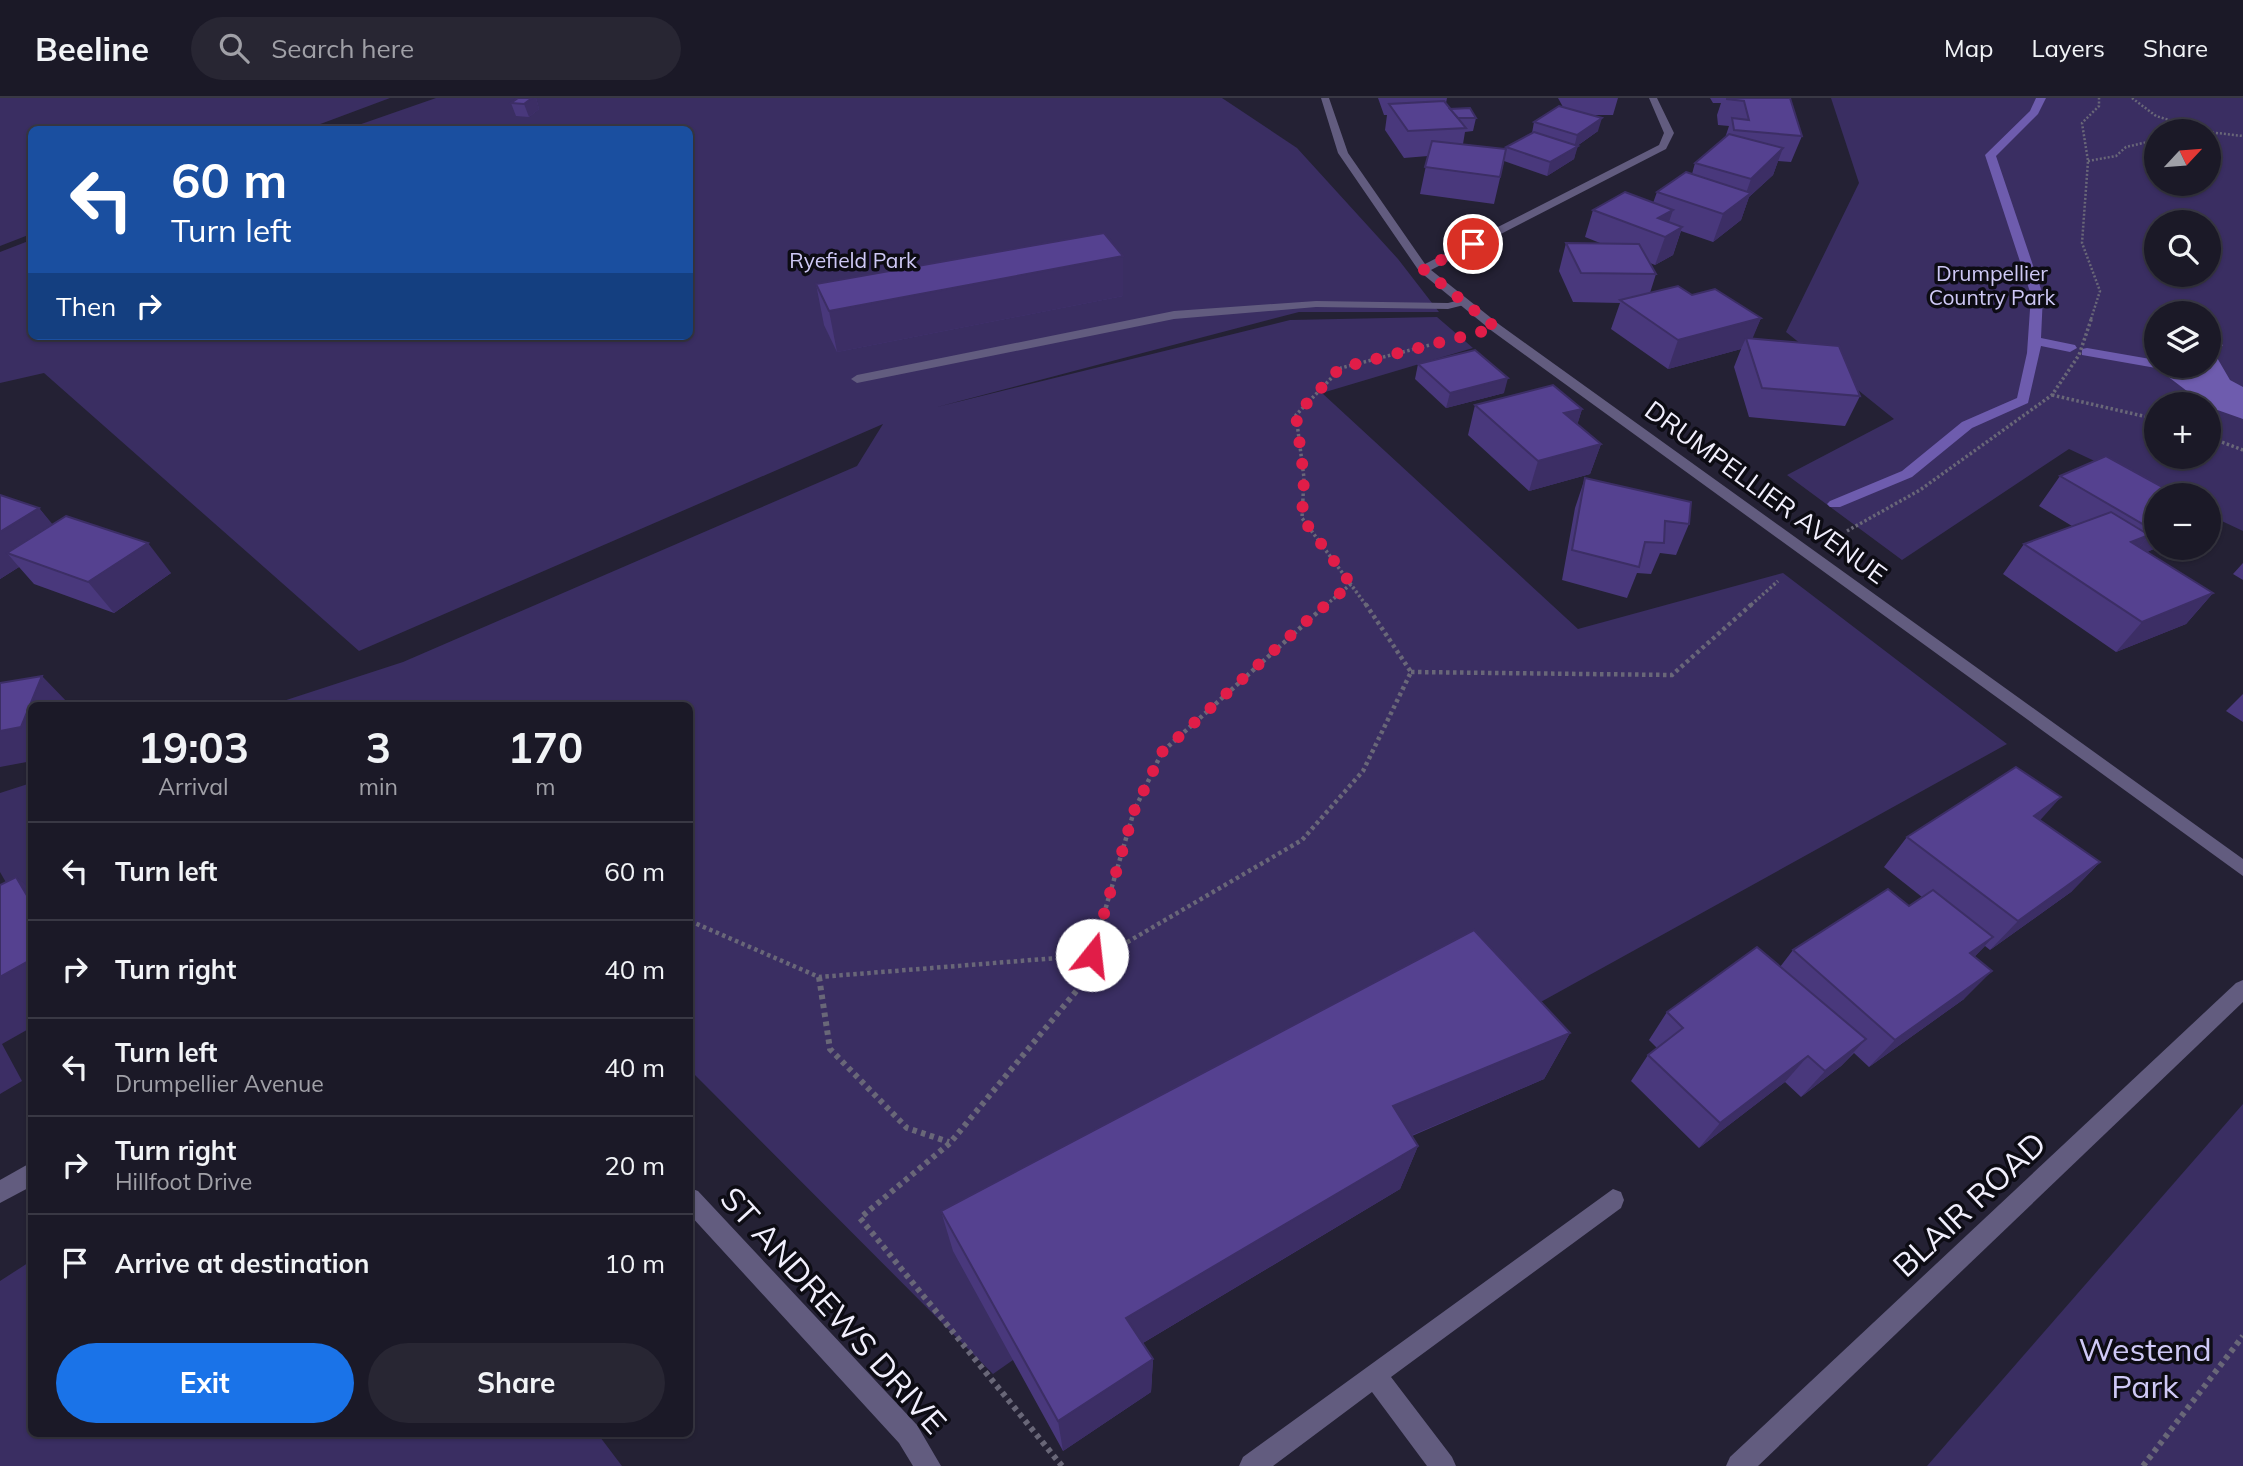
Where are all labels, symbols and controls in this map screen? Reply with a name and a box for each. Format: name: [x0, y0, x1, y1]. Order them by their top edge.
search box: [191, 17, 681, 80]
text: Beeline: [35, 28, 149, 69]
icon: search: [215, 29, 253, 67]
text: Search here: [271, 32, 414, 65]
text: Map: [1944, 33, 1993, 63]
text: Layers: [2031, 33, 2105, 63]
text: Share: [2143, 33, 2208, 63]
north arrow: [2144, 119, 2221, 196]
map controls: [2144, 119, 2221, 560]
text: 60 m: [171, 149, 287, 210]
icon: left: [56, 154, 147, 245]
text: Turn left: [171, 210, 291, 250]
button: search: [2144, 210, 2221, 287]
pin: [1443, 214, 1503, 274]
icon: arrive: [1454, 225, 1492, 263]
park label: Ryefield Park: [789, 247, 917, 273]
park label: Drumpellier Country Park: [1929, 260, 2055, 310]
icon: right: [130, 287, 168, 325]
text: Then: [56, 290, 116, 323]
button: layers: [2144, 301, 2221, 378]
button: +: [2144, 392, 2221, 469]
street label: DRUMPELLIER AVENUE: [1639, 393, 1893, 591]
button: −: [2144, 483, 2221, 560]
text: 19:03: [138, 721, 249, 774]
text: 3: [366, 721, 391, 774]
text: 170: [508, 721, 583, 774]
text: Arrival: [158, 772, 229, 801]
text: min: [359, 772, 398, 801]
text: m: [535, 772, 556, 801]
icon: left: [56, 852, 94, 890]
text: Turn left: [115, 855, 217, 888]
text: 60 m: [604, 855, 665, 888]
position arrow: [1055, 918, 1129, 992]
icon: right: [56, 950, 94, 988]
text: Turn right: [115, 953, 236, 986]
text: 40 m: [604, 953, 665, 986]
text: Turn left: [115, 1036, 217, 1069]
icon: left: [56, 1048, 94, 1086]
text: 40 m: [604, 1051, 665, 1084]
text: Drumpellier Avenue: [115, 1069, 324, 1098]
street label: BLAIR ROAD: [1884, 1123, 2054, 1285]
text: Turn right: [115, 1134, 236, 1167]
icon: right: [56, 1146, 94, 1184]
text: 20 m: [604, 1149, 665, 1182]
text: Hillfoot Drive: [115, 1167, 252, 1196]
street label: ST ANDREWS DRIVE: [713, 1178, 955, 1442]
icon: arrive: [56, 1244, 94, 1282]
text: Arrive at destination: [115, 1247, 370, 1280]
text: 10 m: [604, 1247, 665, 1280]
park label: Westend Park: [2078, 1329, 2212, 1406]
button: Exit: [56, 1343, 354, 1423]
button: Share: [368, 1343, 665, 1423]

